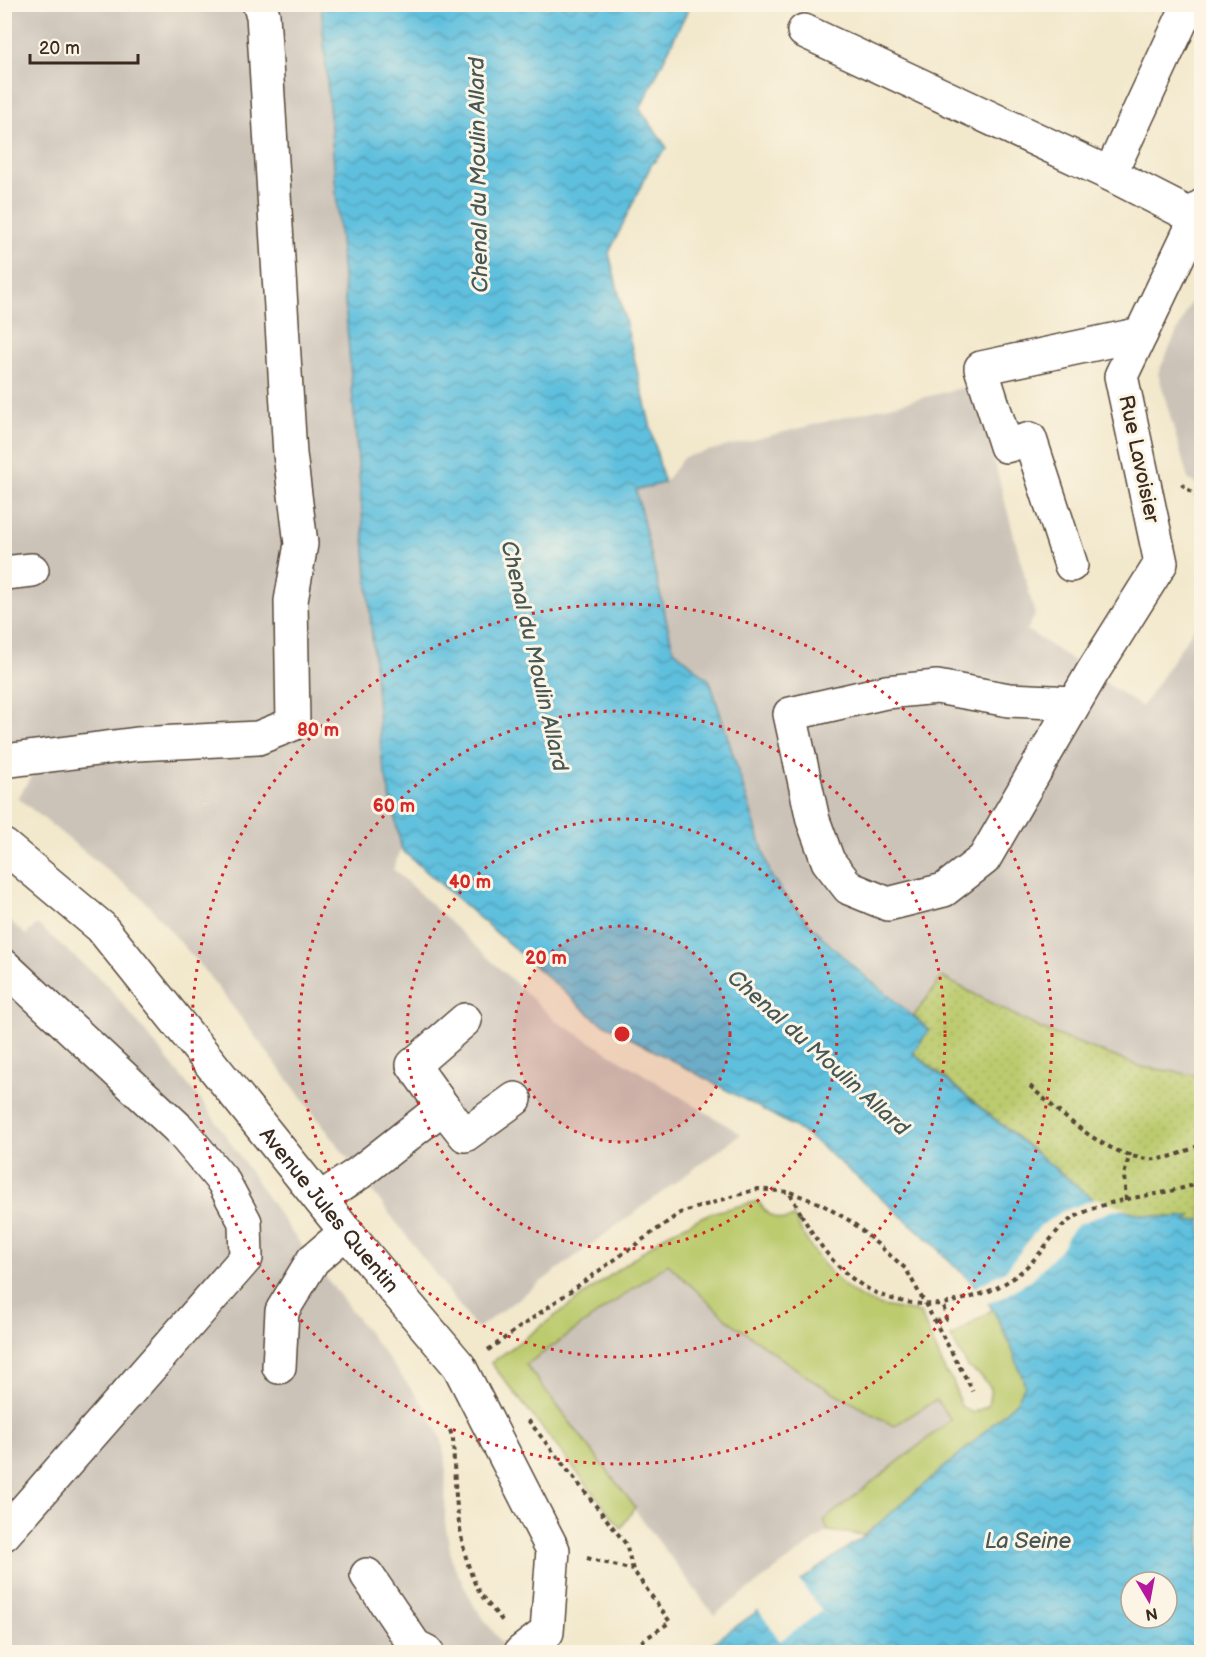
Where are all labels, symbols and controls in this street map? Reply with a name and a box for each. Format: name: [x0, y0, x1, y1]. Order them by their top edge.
scale bar: [30, 27, 138, 65]
text: 20 m: [39, 38, 80, 59]
water label: Chenal du Moulin Allard: [463, 57, 495, 293]
street label: Rue Lavoisier: [1113, 393, 1165, 526]
water label: Chenal du Moulin Allard: [494, 538, 574, 774]
text: 80 m: [297, 720, 339, 741]
text: 60 m: [373, 796, 415, 817]
text: 40 m: [449, 872, 491, 893]
text: 20 m: [525, 948, 567, 969]
water label: Chenal du Moulin Allard: [721, 964, 915, 1142]
centre of rings: [612, 1024, 632, 1044]
street label: Avenue Jules Quentin: [254, 1122, 404, 1298]
water label: La Seine: [985, 1528, 1071, 1555]
north arrow: [1119, 1570, 1179, 1630]
text: N: [1144, 1603, 1159, 1624]

